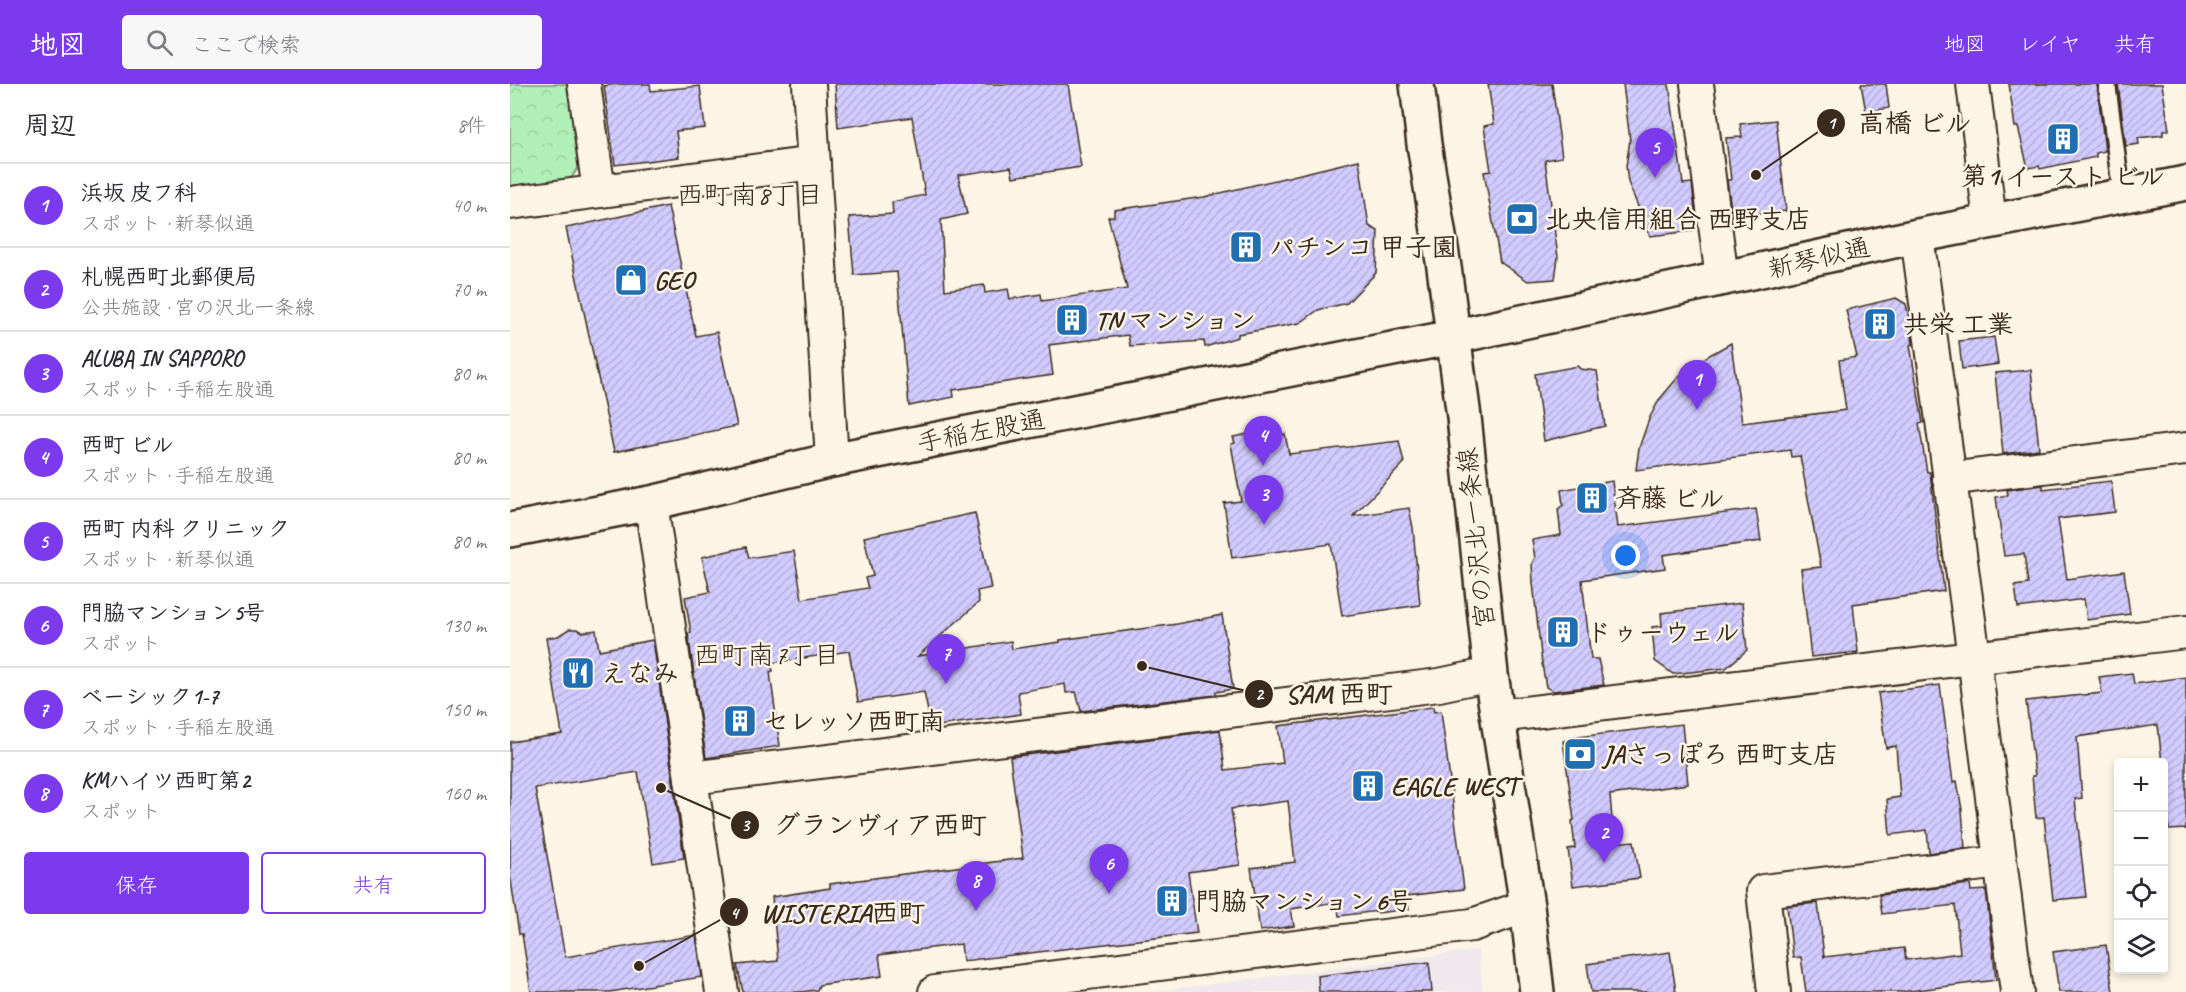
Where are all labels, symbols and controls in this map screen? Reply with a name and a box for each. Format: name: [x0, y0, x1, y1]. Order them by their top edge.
search box: [122, 15, 542, 69]
icon: search: [143, 26, 176, 59]
text: 地図: [30, 27, 86, 62]
text: ここで検索: [191, 31, 301, 59]
text: 地図: [1944, 31, 1986, 57]
text: レイヤ: [2019, 31, 2081, 57]
text: 共有: [2114, 31, 2156, 57]
callout: 高橋 ビル: [1816, 100, 1984, 145]
text: 高橋 ビル: [1858, 106, 1972, 140]
text: 周辺: [24, 109, 76, 142]
text: 1: [1827, 112, 1837, 134]
text: 8件: [457, 113, 486, 138]
building icon: 第1 イースト ビル: [2045, 121, 2081, 157]
pin: 5: [1636, 128, 1674, 178]
place label: 第1 イースト ビル: [1961, 160, 2165, 193]
district label: 西町南8丁目: [676, 178, 824, 212]
text: 浜坂 皮フ科: [81, 179, 196, 207]
text: 1: [39, 193, 48, 218]
text: 40 m: [452, 193, 486, 218]
bank icon: 北央信用組合 西野支店: [1504, 201, 1540, 237]
place label: 北央信用組合 西野支店: [1545, 203, 1811, 236]
text: スポット · 新琴似通: [81, 211, 254, 236]
building icon: パチンコ 甲子園: [1228, 229, 1264, 265]
street label: 新琴似通: [1765, 230, 1873, 286]
place label: パチンコ 甲子園: [1269, 231, 1457, 264]
shop icon: GEO: [613, 262, 649, 298]
text: 札幌西町北郵便局: [81, 263, 257, 291]
place label: GEO: [654, 264, 697, 297]
text: 2: [39, 277, 48, 302]
text: 70 m: [452, 277, 486, 302]
text: 公共施設 · 宮の沢北一条線: [81, 295, 314, 320]
building icon: TN マンション: [1054, 302, 1090, 338]
place label: TN マンション: [1095, 304, 1256, 337]
building icon: 共栄 工業: [1862, 306, 1898, 342]
place label: 共栄 工業: [1903, 308, 2013, 341]
text: ALUBA IN SAPPORO: [81, 345, 243, 373]
pin: 1: [1678, 360, 1716, 410]
text: 3: [39, 361, 48, 386]
text: 80 m: [452, 361, 486, 386]
text: スポット · 手稲左股通: [81, 377, 274, 402]
street label: 手稲左股通: [914, 402, 1048, 460]
pin: 4: [1244, 416, 1282, 466]
text: 西町 ビル: [81, 431, 174, 459]
text: 4: [39, 445, 48, 470]
text: 80 m: [452, 445, 486, 470]
street label: 宮の沢北一条線: [1450, 446, 1502, 630]
text: スポット · 手稲左股通: [81, 463, 274, 488]
pin: 3: [1244, 476, 1284, 525]
building icon: 斉藤 ビル: [1574, 480, 1610, 516]
place label: 斉藤 ビル: [1615, 482, 1725, 515]
text: 西町 内科 クリニック: [81, 515, 290, 543]
text: 5: [39, 529, 48, 554]
text: 80 m: [452, 529, 486, 554]
your location: [1611, 541, 1640, 570]
text: スポット · 新琴似通: [81, 547, 254, 572]
text: 門脇マンション5号: [81, 599, 265, 627]
text: 6: [39, 613, 48, 638]
text: 130 m: [443, 613, 486, 638]
building icon: ドゥーウェル: [1545, 614, 1581, 650]
place label: ドゥーウェル: [1586, 616, 1740, 649]
text: スポット: [81, 631, 161, 656]
pin: 7: [926, 634, 966, 684]
district label: 西町南7丁目: [693, 638, 841, 672]
restaurant icon: えなみ: [560, 655, 596, 691]
place label: えなみ: [601, 657, 679, 690]
callout: SAM 西町: [1244, 671, 1405, 716]
text: SAM 西町: [1285, 677, 1393, 711]
text: ベーシック1-7: [81, 683, 218, 711]
text: 2: [1255, 683, 1265, 705]
text: 7: [39, 697, 48, 722]
text: 150 m: [443, 697, 486, 722]
building icon: セレッソ西町南: [722, 703, 758, 739]
place label: セレッソ西町南: [763, 705, 945, 738]
text: スポット · 手稲左股通: [81, 715, 274, 740]
bank icon: JAさっぽろ 西町支店: [1562, 736, 1598, 772]
place label: JAさっぽろ 西町支店: [1601, 738, 1839, 771]
map controls: [2114, 758, 2168, 974]
button: +: [2114, 758, 2168, 812]
text: KMハイツ西町第2: [81, 767, 250, 795]
building icon: EAGLE WEST: [1350, 768, 1386, 804]
place label: EAGLE WEST: [1391, 770, 1523, 803]
text: 8: [39, 781, 48, 806]
text: 160 m: [443, 781, 486, 806]
text: スポット: [81, 799, 161, 824]
callout: グランヴィア西町: [730, 802, 1000, 847]
text: グランヴィア西町: [773, 808, 987, 842]
button: −: [2114, 812, 2168, 866]
text: 3: [741, 814, 751, 836]
pin: 2: [1584, 814, 1624, 863]
pin: 6: [1090, 844, 1128, 894]
button: 保存: [24, 852, 249, 914]
button: 共有: [261, 852, 486, 914]
pin: 8: [956, 862, 996, 911]
button: locate: [2114, 866, 2168, 920]
building icon: 門脇マンション6号: [1154, 883, 1190, 919]
place label: 門脇マンション6号: [1195, 885, 1413, 918]
callout: WISTERIA西町: [719, 890, 938, 935]
text: WISTERIA西町: [761, 896, 925, 930]
text: 4: [730, 902, 740, 924]
button: layers: [2114, 920, 2168, 974]

